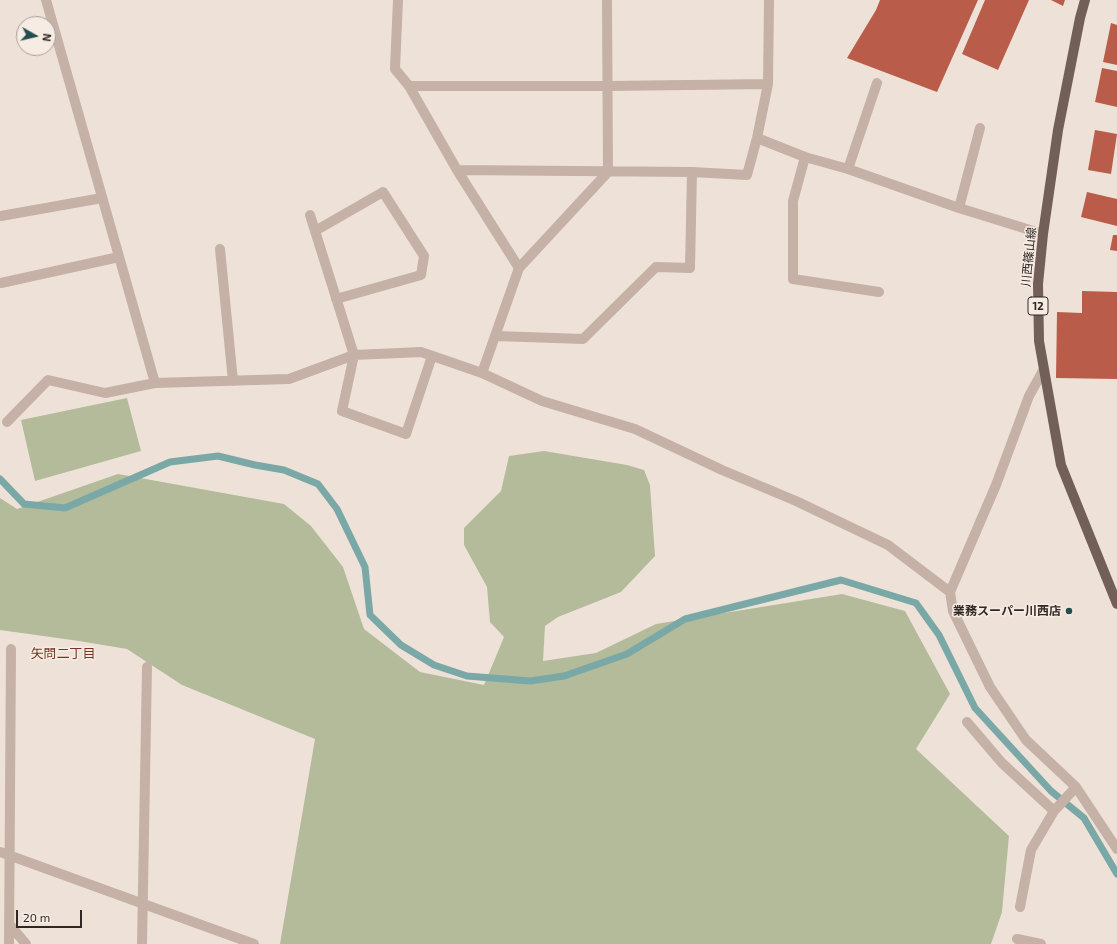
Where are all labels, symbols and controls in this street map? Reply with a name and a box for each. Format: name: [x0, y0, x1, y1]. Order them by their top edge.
north arrow: [16, 16, 56, 56]
text: N: [40, 33, 54, 42]
street label: 川西篠山線: [1019, 226, 1039, 288]
road number: 12: [1028, 297, 1048, 315]
place label: 業務スーパー川西店: [953, 604, 1061, 618]
marker: 業務スーパー川西店: [1064, 606, 1074, 616]
district label: 矢問二丁目: [31, 646, 95, 662]
scale bar: [18, 902, 84, 928]
text: 20 m: [23, 910, 50, 924]

